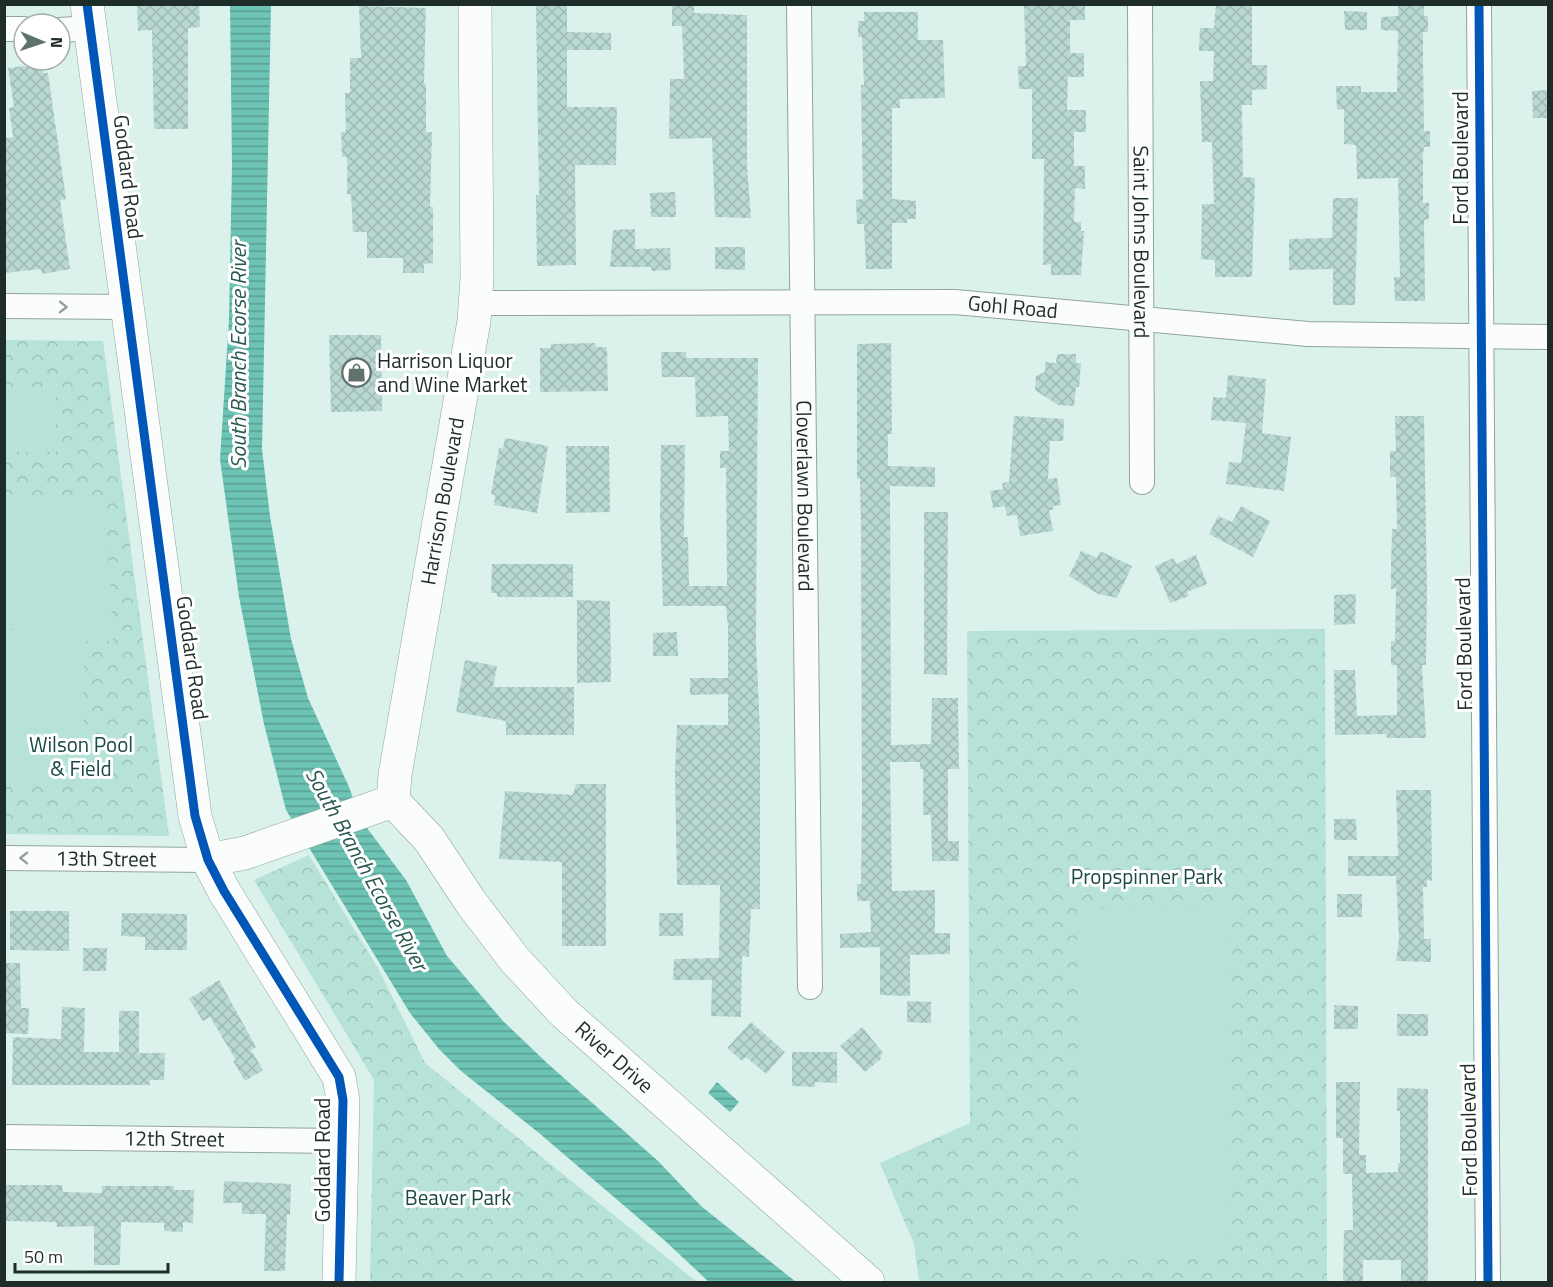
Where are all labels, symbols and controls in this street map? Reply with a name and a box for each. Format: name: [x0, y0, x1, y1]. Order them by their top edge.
north arrow: [12, 12, 72, 72]
text: N: [45, 37, 69, 48]
street label: Ford Boulevard: [1444, 91, 1476, 225]
street label: Goddard Road: [105, 113, 152, 241]
street label: Saint Johns Boulevard: [1126, 146, 1158, 338]
water label: South Branch Ecorse River: [221, 238, 255, 469]
street label: Gohl Road: [966, 286, 1059, 326]
one-way arrow: [58, 301, 67, 313]
place label: Harrison Liquor and Wine Market: [377, 344, 528, 400]
shop icon: Harrison Liquor and Wine Market: [340, 357, 372, 389]
street label: Cloverlawn Boulevard: [788, 400, 823, 592]
street label: Harrison Boulevard: [411, 415, 472, 587]
street label: Ford Boulevard: [1446, 577, 1480, 711]
street label: Goddard Road: [168, 594, 218, 722]
park label: Wilson Pool & Field: [29, 728, 133, 784]
water label: South Branch Ecorse River: [297, 761, 438, 979]
street label: 13th Street: [55, 842, 157, 875]
one-way arrow: [19, 852, 28, 864]
park label: Propspinner Park: [1071, 860, 1223, 892]
street label: River Drive: [568, 1013, 661, 1100]
street label: Ford Boulevard: [1451, 1063, 1485, 1197]
street label: Goddard Road: [306, 1098, 338, 1222]
street label: 12th Street: [123, 1121, 225, 1155]
park label: Beaver Park: [405, 1181, 511, 1213]
scale bar: [15, 1236, 168, 1274]
text: 50 m: [24, 1243, 63, 1270]

